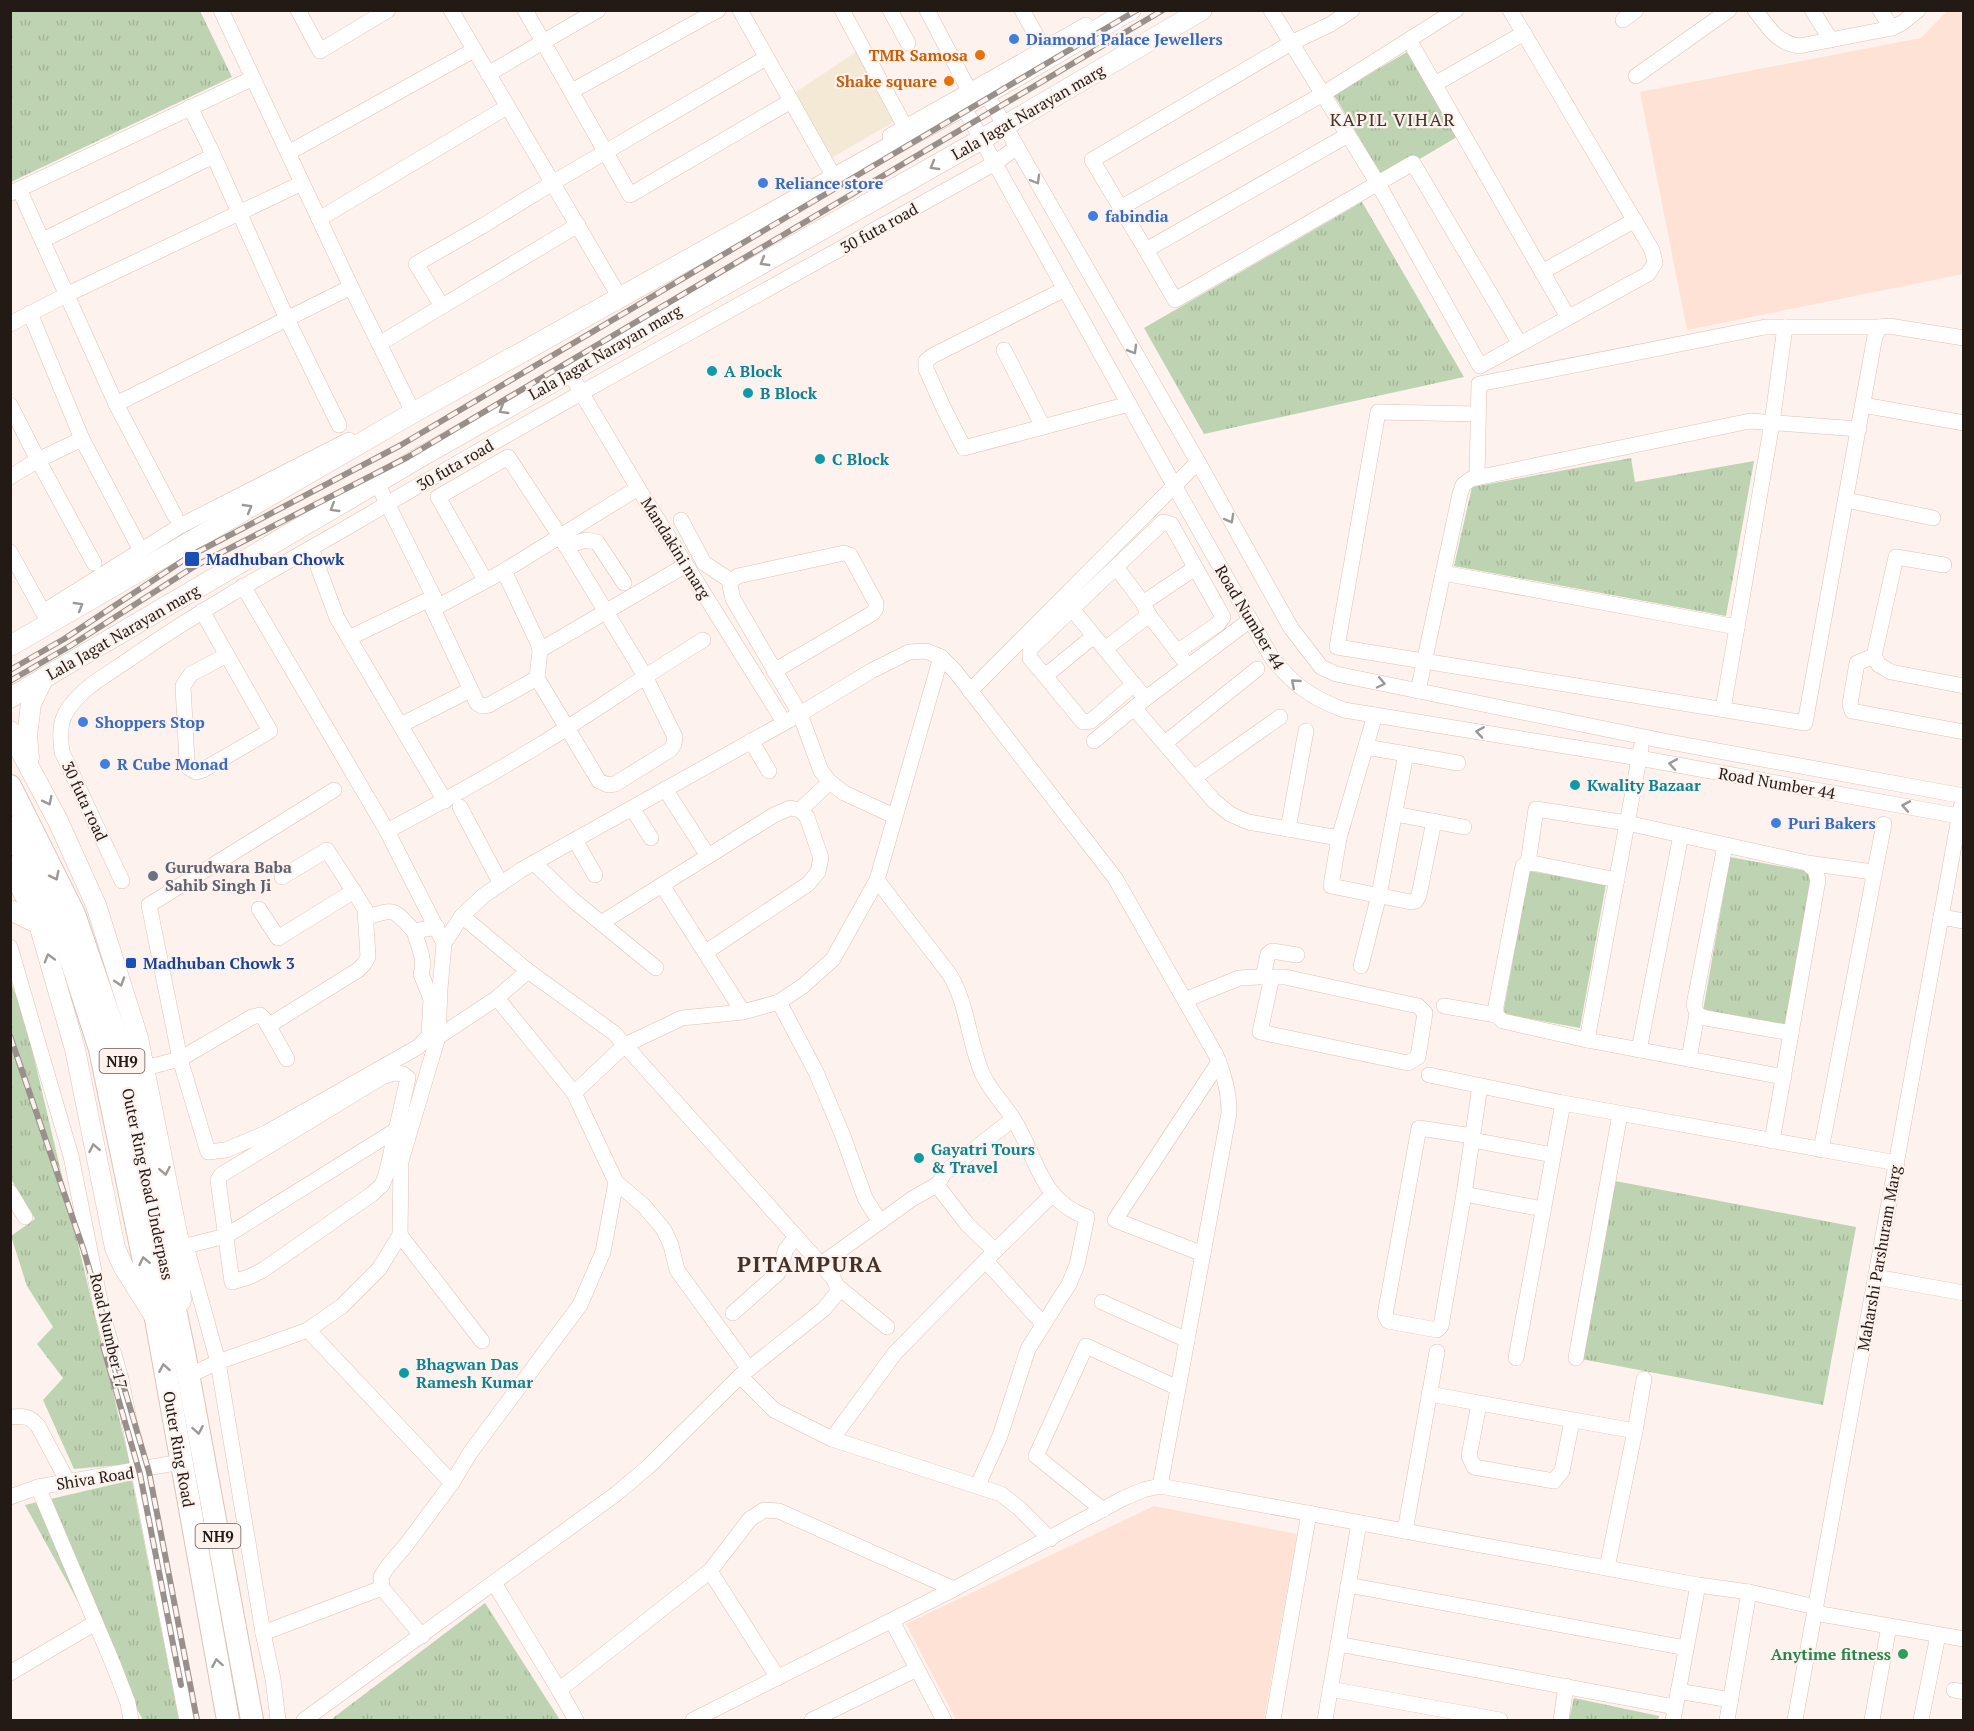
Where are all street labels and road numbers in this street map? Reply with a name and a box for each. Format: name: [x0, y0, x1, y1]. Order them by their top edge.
street label: Lala Jagat Narayan marg: [947, 59, 1109, 165]
street label: 30 futa road: [836, 198, 922, 258]
street label: Lala Jagat Narayan marg: [524, 299, 686, 405]
street label: 30 futa road: [412, 434, 498, 496]
street label: Mandakini marg: [636, 493, 716, 604]
street label: Road Number 44: [1210, 561, 1290, 674]
street label: Lala Jagat Narayan marg: [42, 579, 204, 685]
street label: 30 futa road: [57, 758, 113, 844]
street label: Road Number 44: [1717, 762, 1838, 804]
road number: NH9: [100, 1049, 144, 1073]
street label: Outer Ring Road Underpass: [117, 1086, 179, 1282]
street label: Maharshi Parshuram Marg: [1852, 1163, 1906, 1353]
street label: Road Number 17: [85, 1271, 133, 1391]
street label: Outer Ring Road: [158, 1389, 200, 1509]
street label: Shiva Road: [54, 1461, 136, 1495]
road number: NH9: [196, 1524, 240, 1548]

